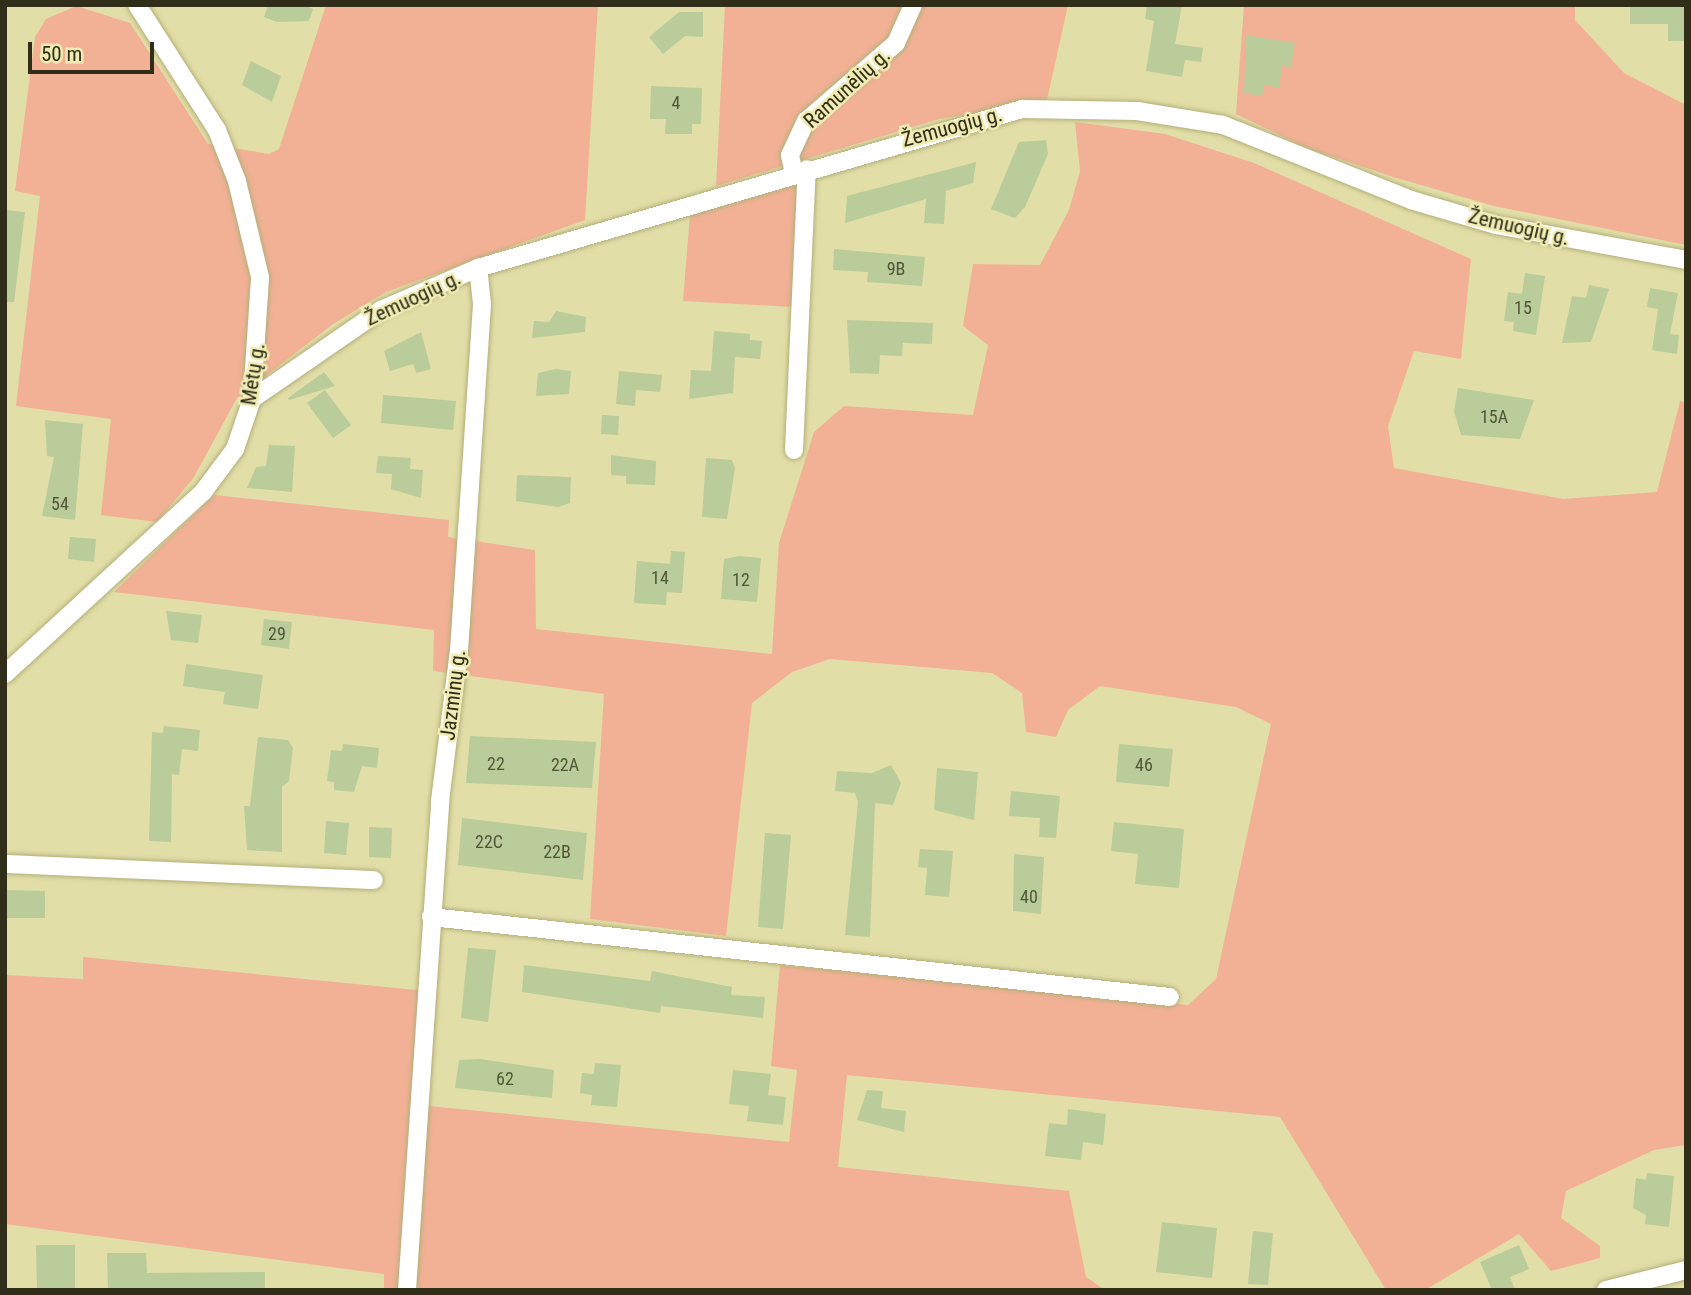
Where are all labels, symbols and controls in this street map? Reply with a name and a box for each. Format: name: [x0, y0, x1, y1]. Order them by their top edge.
scale bar: [32, 28, 158, 72]
text: 50 m: [41, 42, 82, 66]
street label: Ramunėlių g.: [799, 43, 895, 133]
house number: 4: [672, 92, 680, 114]
street label: Žemuogių g.: [899, 101, 1005, 153]
street label: Žemuogių g.: [1466, 203, 1572, 251]
house number: 9B: [887, 258, 905, 280]
street label: Žemuogių g.: [361, 265, 465, 331]
house number: 15: [1514, 297, 1532, 319]
street label: Mėtų g.: [236, 341, 270, 407]
house number: 15A: [1480, 406, 1508, 428]
house number: 54: [51, 493, 69, 515]
house number: 14: [651, 567, 669, 589]
house number: 12: [732, 569, 750, 591]
house number: 29: [268, 623, 286, 645]
street label: Jazminų g.: [435, 648, 471, 742]
house number: 22: [487, 753, 505, 775]
house number: 22A: [551, 754, 579, 776]
house number: 46: [1135, 754, 1153, 776]
house number: 22C: [475, 831, 503, 853]
house number: 22B: [543, 841, 571, 863]
house number: 40: [1020, 886, 1038, 908]
house number: 62: [496, 1068, 514, 1090]

